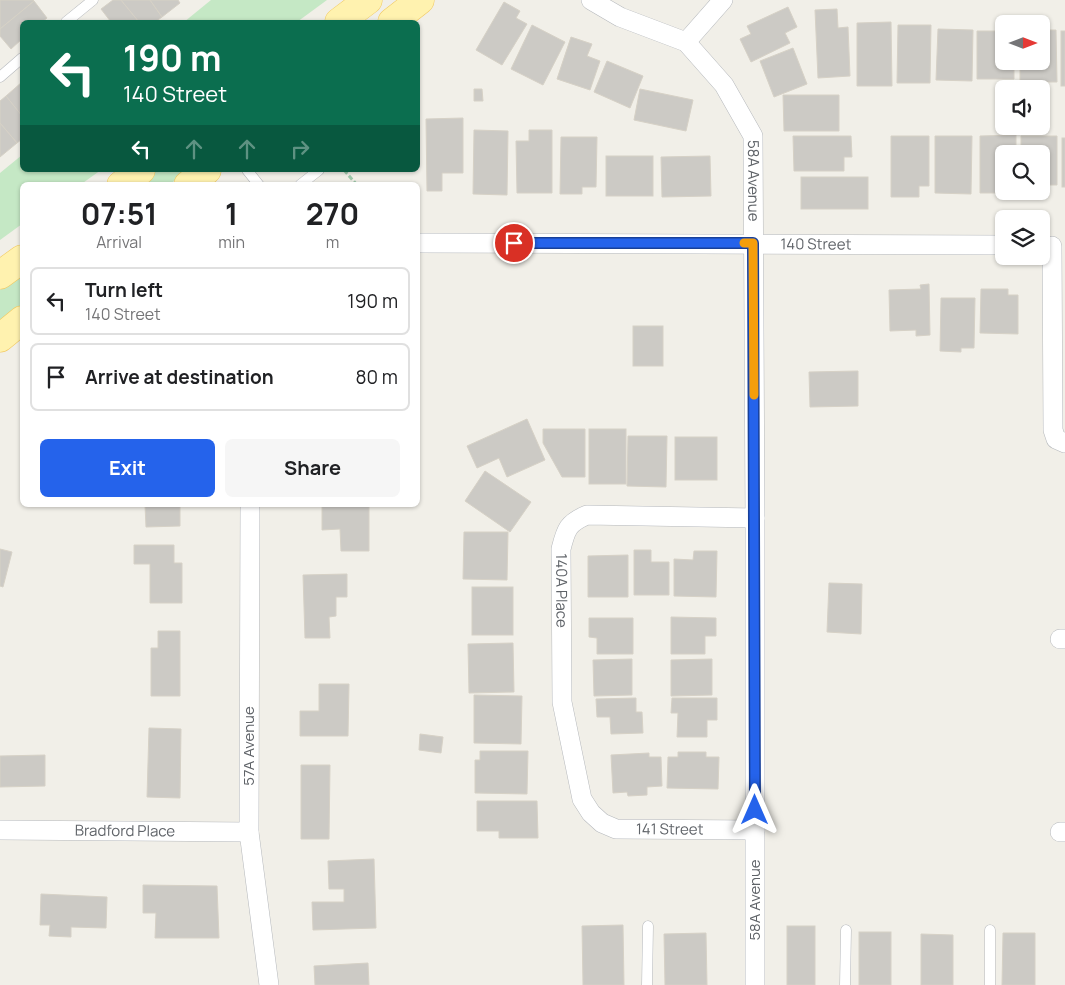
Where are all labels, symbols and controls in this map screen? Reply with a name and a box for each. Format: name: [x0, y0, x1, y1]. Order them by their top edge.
north arrow: [995, 15, 1050, 70]
map controls: [995, 15, 1050, 265]
text: 190 m: [123, 34, 222, 82]
icon: left: [40, 40, 105, 105]
text: 140 Street: [123, 79, 227, 109]
button: sound: [995, 80, 1050, 135]
icon: left: [127, 135, 155, 163]
icon: ahead: [180, 135, 208, 163]
icon: ahead: [233, 135, 261, 163]
icon: right: [286, 135, 314, 163]
street label: 58A Avenue: [743, 140, 764, 222]
button: search: [995, 145, 1050, 200]
text: 07:51: [81, 193, 157, 234]
text: 1: [225, 193, 238, 234]
text: 270: [306, 193, 359, 234]
button: layers: [995, 210, 1050, 265]
pin: [493, 222, 535, 264]
icon: arrive: [500, 229, 528, 257]
text: Arrival: [96, 231, 142, 253]
text: min: [218, 231, 245, 253]
text: m: [326, 231, 339, 253]
street label: 140 Street: [780, 233, 852, 254]
text: Turn left: [85, 277, 163, 303]
icon: left: [42, 287, 70, 315]
text: 190 m: [347, 288, 398, 314]
text: 140 Street: [85, 303, 161, 325]
icon: arrive: [42, 363, 70, 391]
text: Arrive at destination: [85, 364, 274, 390]
text: 80 m: [355, 364, 398, 390]
button: Exit: [40, 439, 215, 497]
button: Share: [225, 439, 400, 497]
street label: 140A Place: [551, 553, 573, 628]
street label: 57A Avenue: [238, 706, 259, 786]
position arrow: [728, 783, 780, 835]
street label: 141 Street: [636, 818, 704, 840]
street label: Bradford Place: [75, 820, 175, 841]
street label: 58A Avenue: [744, 859, 765, 941]

